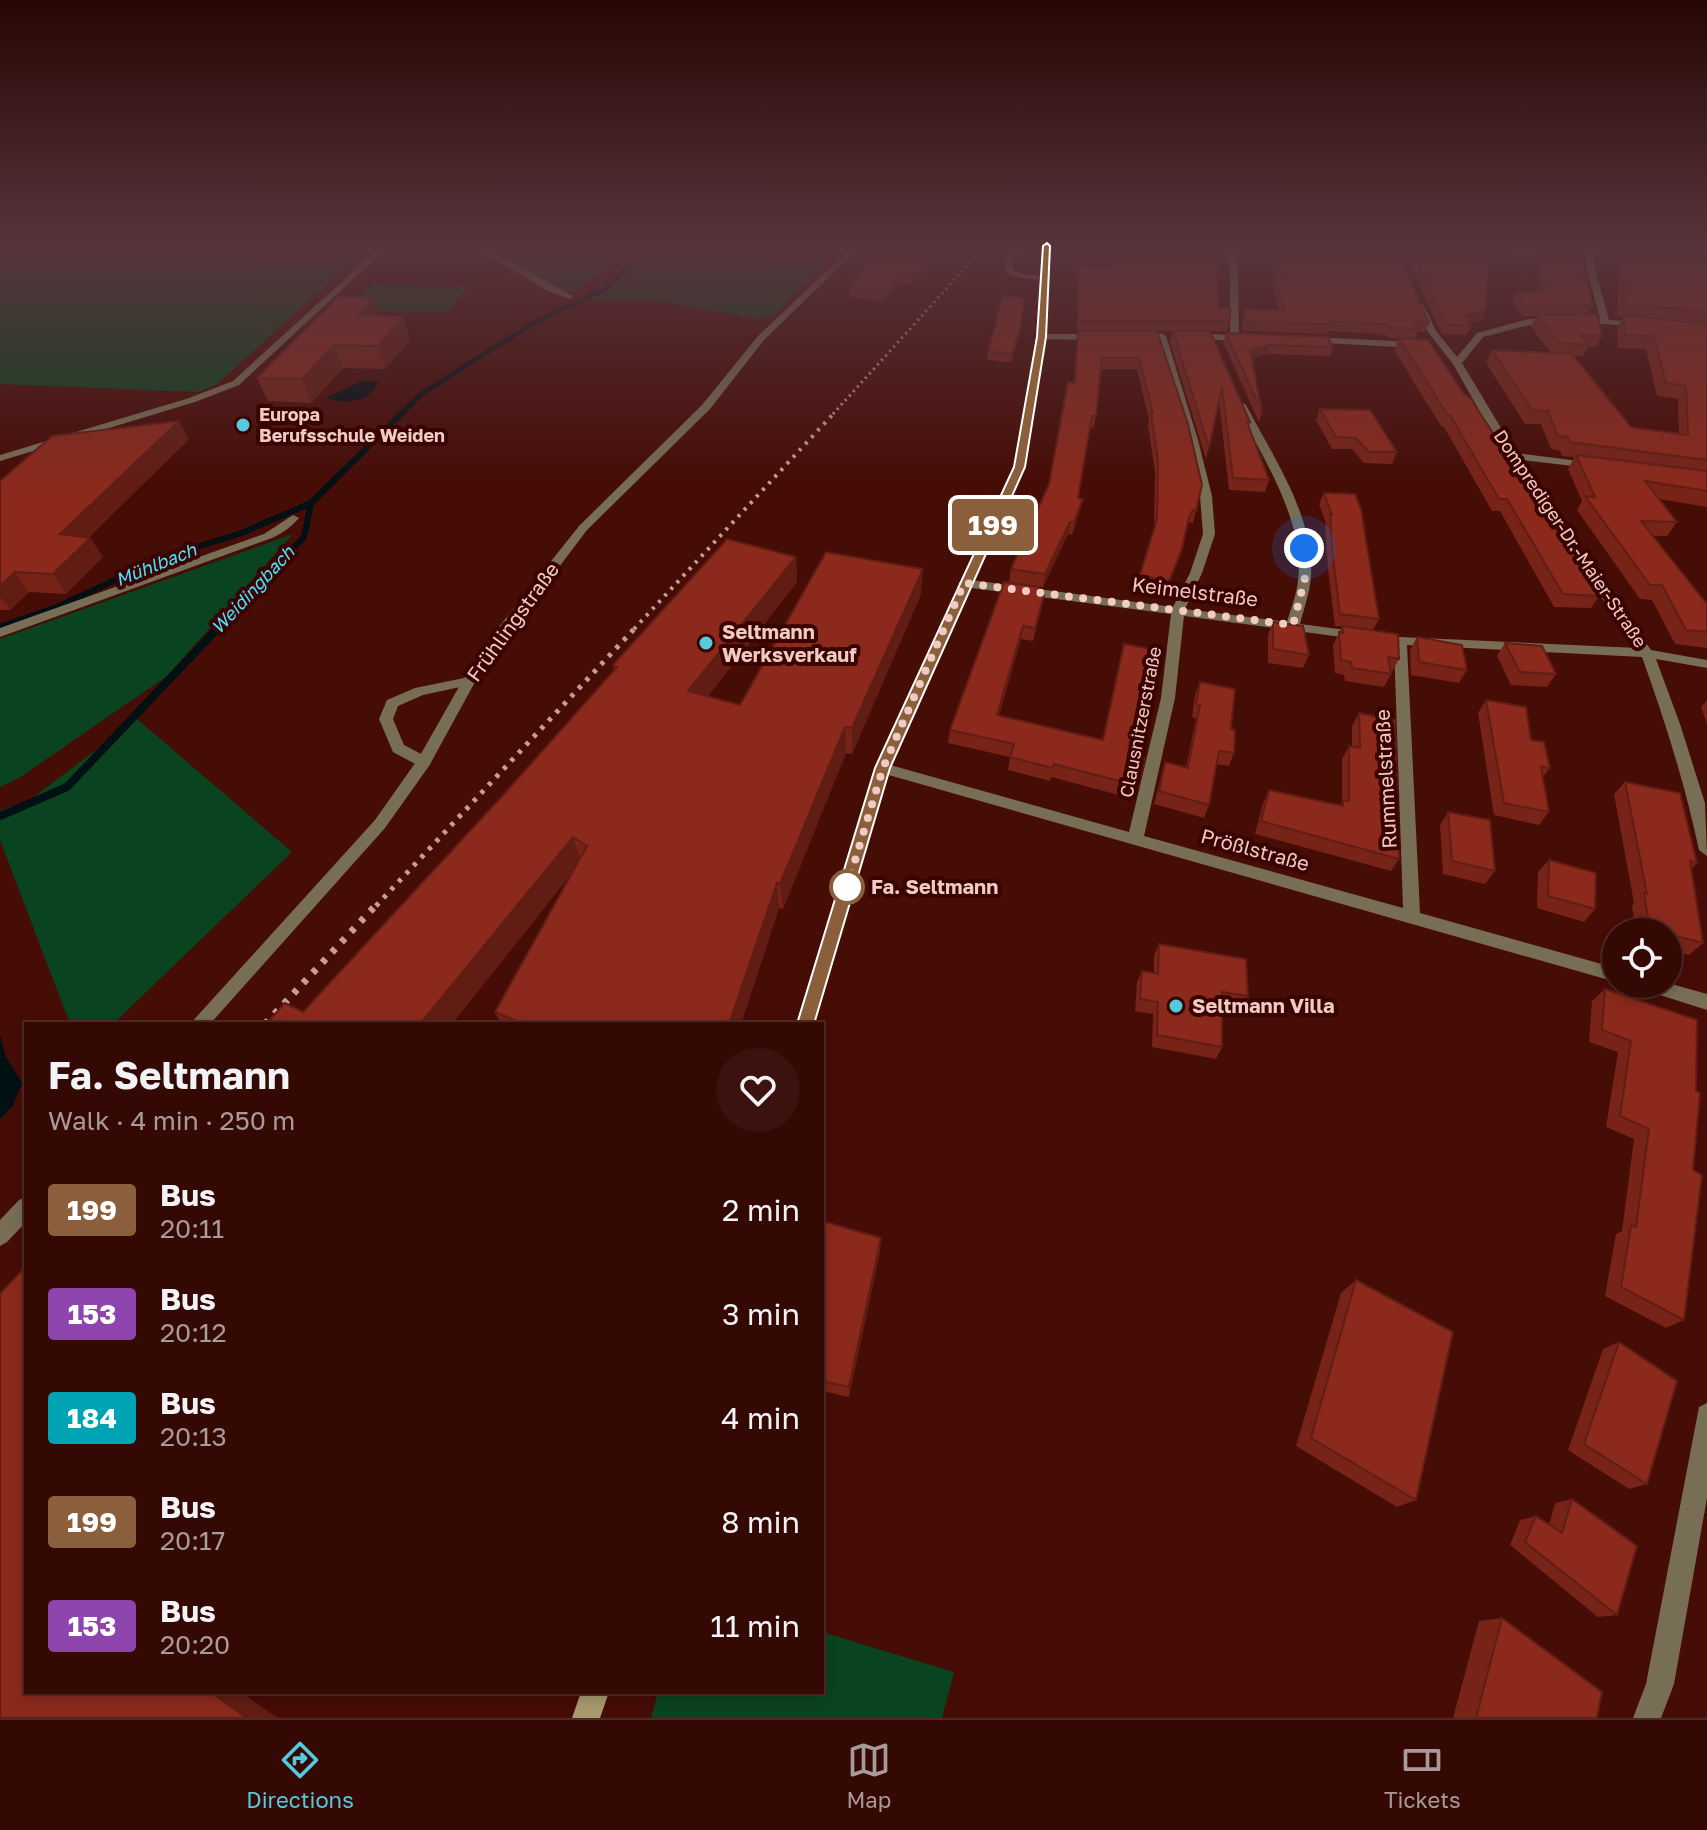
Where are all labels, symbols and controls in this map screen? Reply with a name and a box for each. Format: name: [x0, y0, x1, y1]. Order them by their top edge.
place label: Europa Berufsschule Weiden: [259, 403, 445, 446]
marker: Europa Berufsschule Weiden: [234, 416, 252, 434]
street label: Domprediger-Dr.-Maier-Straße: [1490, 426, 1652, 651]
line badge: 199: [947, 499, 1039, 551]
text: 199: [968, 508, 1018, 541]
your location: [1284, 528, 1324, 568]
water label: Mühlbach: [112, 538, 200, 590]
water label: Weidingbach: [206, 540, 299, 638]
street label: Frühlingstraße: [461, 557, 563, 686]
street label: Keimelstraße: [1131, 571, 1259, 611]
place label: Seltmann Werksverkauf: [722, 619, 857, 666]
marker: Seltmann Werksverkauf: [697, 634, 715, 652]
street label: Clausnitzerstraße: [1115, 644, 1165, 799]
street label: Rummelstraße: [1369, 709, 1401, 849]
street label: Prößlstraße: [1198, 823, 1312, 875]
marker: Fa. Seltmann: [830, 870, 864, 904]
place label: Fa. Seltmann: [871, 874, 998, 898]
map controls: [1602, 918, 1682, 998]
button: locate: [1602, 918, 1682, 998]
place label: Seltmann Villa: [1192, 993, 1335, 1017]
marker: Seltmann Villa: [1167, 997, 1185, 1015]
button: heart: [716, 1048, 800, 1132]
text: Fa. Seltmann: [48, 1052, 290, 1097]
text: Walk · 4 min · 250 m: [48, 1105, 295, 1136]
text: Bus: [160, 1177, 216, 1213]
text: 2 min: [722, 1192, 800, 1228]
text: 199: [67, 1193, 117, 1226]
text: 20:11: [160, 1213, 224, 1244]
text: Bus: [160, 1281, 216, 1317]
text: 3 min: [722, 1296, 800, 1332]
text: 153: [68, 1297, 116, 1330]
text: 20:12: [160, 1317, 227, 1348]
text: Bus: [160, 1385, 216, 1421]
text: 4 min: [721, 1400, 800, 1436]
text: 184: [67, 1401, 117, 1434]
text: 20:13: [160, 1421, 227, 1452]
text: Bus: [160, 1489, 216, 1525]
text: 8 min: [721, 1504, 800, 1540]
text: 199: [67, 1505, 117, 1538]
text: 20:17: [160, 1525, 225, 1556]
text: Bus: [160, 1593, 216, 1629]
text: 11 min: [710, 1608, 800, 1644]
text: 153: [68, 1609, 116, 1642]
text: 20:20: [160, 1629, 230, 1660]
tab: Directions: [246, 1738, 354, 1813]
tab: Map: [846, 1738, 891, 1813]
tab: Tickets: [1384, 1738, 1461, 1813]

